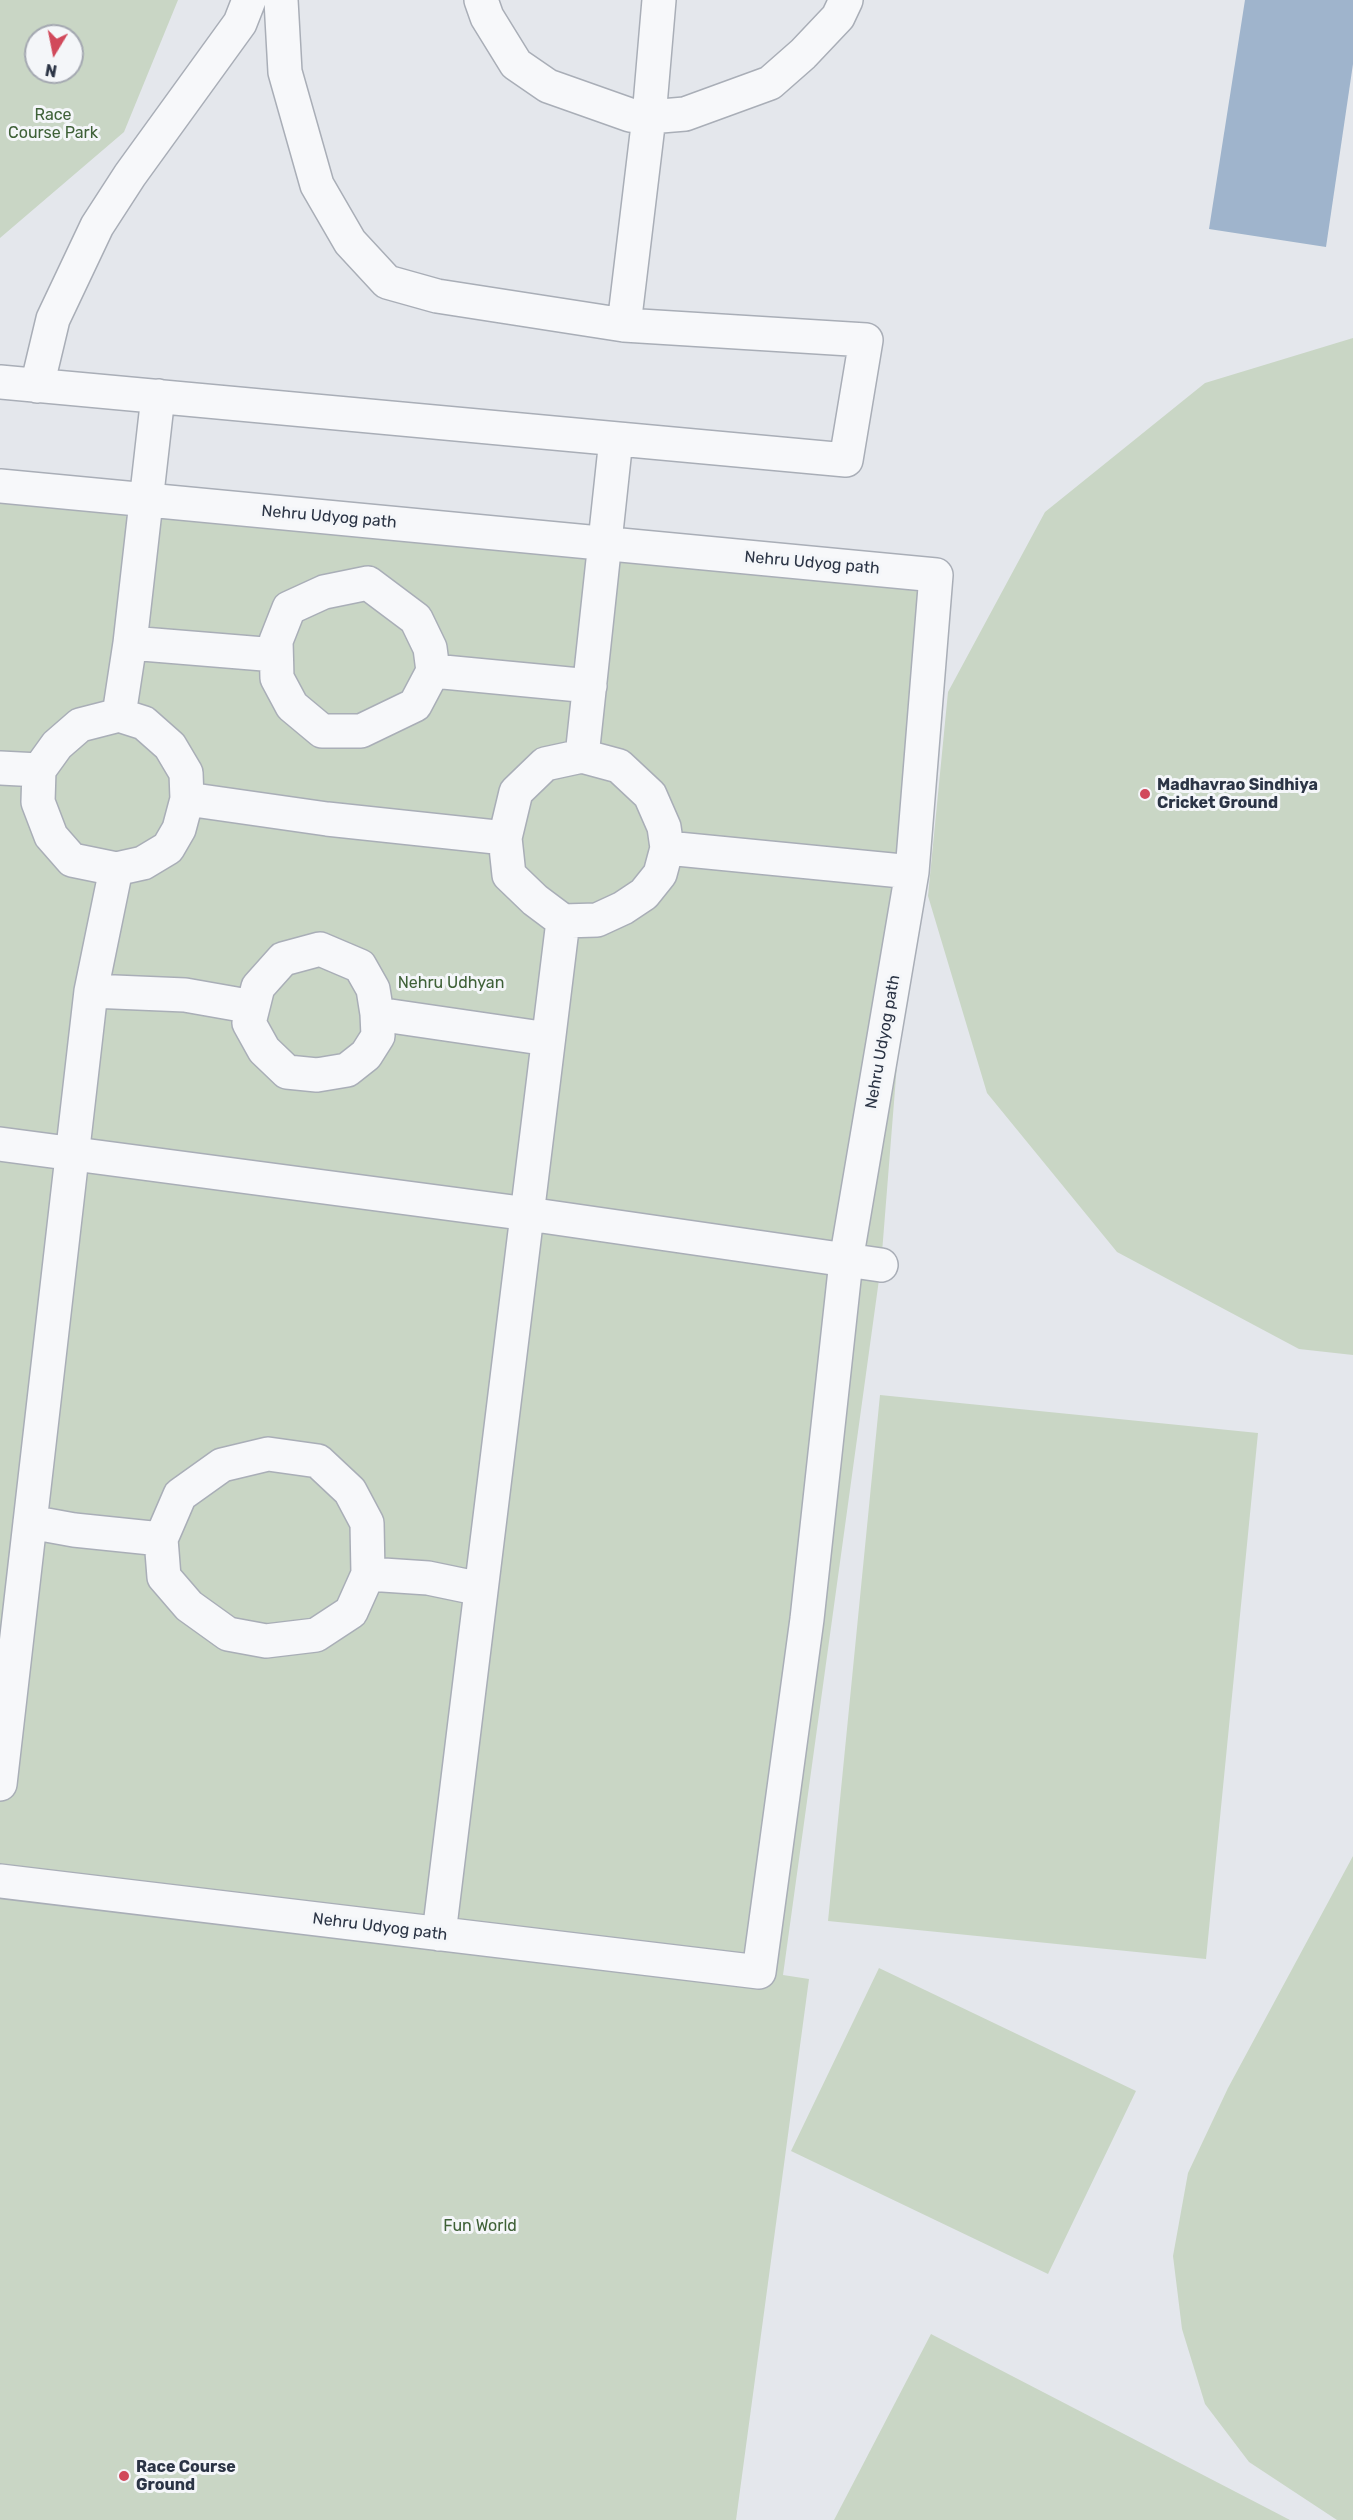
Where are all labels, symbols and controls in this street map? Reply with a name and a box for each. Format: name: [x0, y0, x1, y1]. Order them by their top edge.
north arrow: [24, 24, 84, 84]
text: N: [44, 60, 58, 81]
park label: Race Course Park: [8, 105, 98, 143]
street label: Nehru Udyog path: [261, 502, 397, 532]
street label: Nehru Udyog path: [744, 548, 880, 578]
place label: Madhavrao Sindhiya Cricket Ground: [1157, 775, 1318, 813]
marker: Madhavrao Sindhiya Cricket Ground: [1138, 787, 1152, 801]
park label: Nehru Udhyan: [398, 973, 504, 993]
street label: Nehru Udyog path: [862, 974, 904, 1110]
street label: Nehru Udyog path: [311, 1909, 449, 1945]
park label: Fun World: [443, 2216, 517, 2236]
place label: Race Course Ground: [136, 2457, 236, 2495]
marker: Race Course Ground: [117, 2469, 131, 2483]

